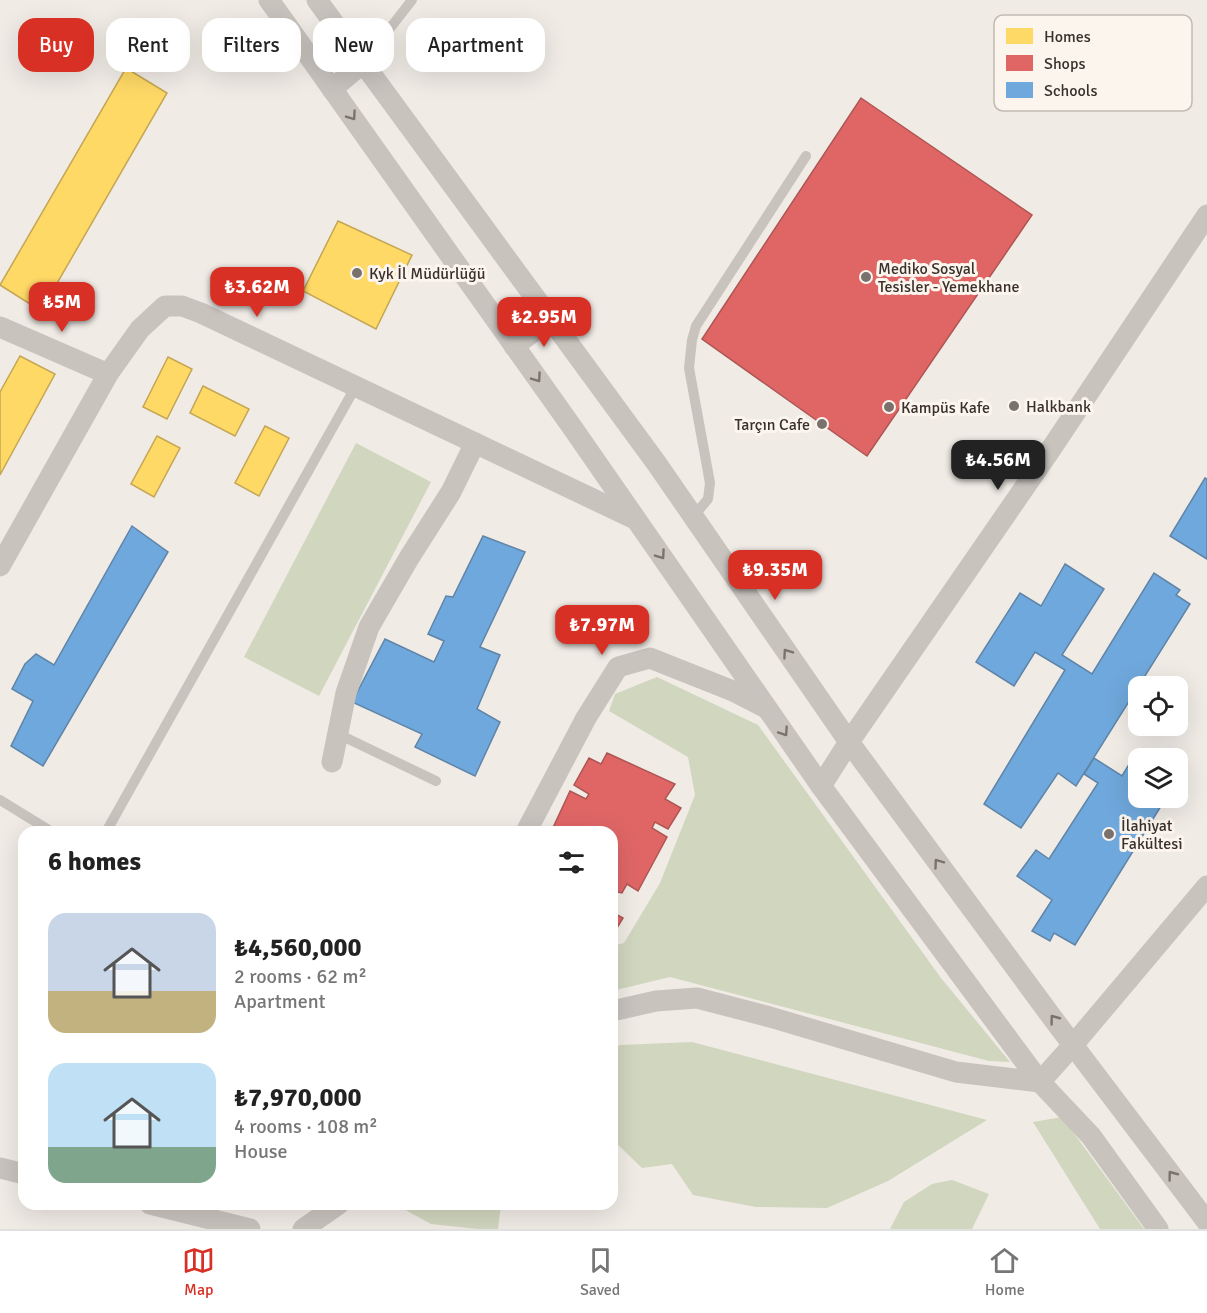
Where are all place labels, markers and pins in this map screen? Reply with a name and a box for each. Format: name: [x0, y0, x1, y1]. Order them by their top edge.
place label: Mediko Sosyal Tesisler - Yemekhane: [878, 259, 1019, 297]
place label: Kyk İl Müdürlüğü: [369, 264, 485, 284]
marker: Kyk İl Müdürlüğü: [350, 266, 364, 280]
pin: ₺3.62M: [208, 267, 306, 318]
marker: Mediko Sosyal Tesisler - Yemekhane: [859, 270, 873, 284]
pin: ₺5M: [33, 282, 91, 333]
pin: ₺2.95M: [495, 297, 593, 348]
place label: Halkbank: [1026, 397, 1091, 417]
place label: Kampüs Kafe: [901, 398, 990, 418]
marker: Halkbank: [1007, 399, 1021, 413]
marker: Kampüs Kafe: [882, 400, 896, 414]
place label: Tarçın Cafe: [734, 415, 810, 435]
marker: Tarçın Cafe: [815, 417, 829, 431]
pin: ₺4.56M: [949, 440, 1047, 491]
pin: ₺9.35M: [726, 550, 824, 601]
pin: ₺7.97M: [553, 605, 651, 656]
place label: İlahiyat Fakültesi: [1121, 816, 1183, 854]
marker: İlahiyat Fakültesi: [1102, 827, 1116, 841]

